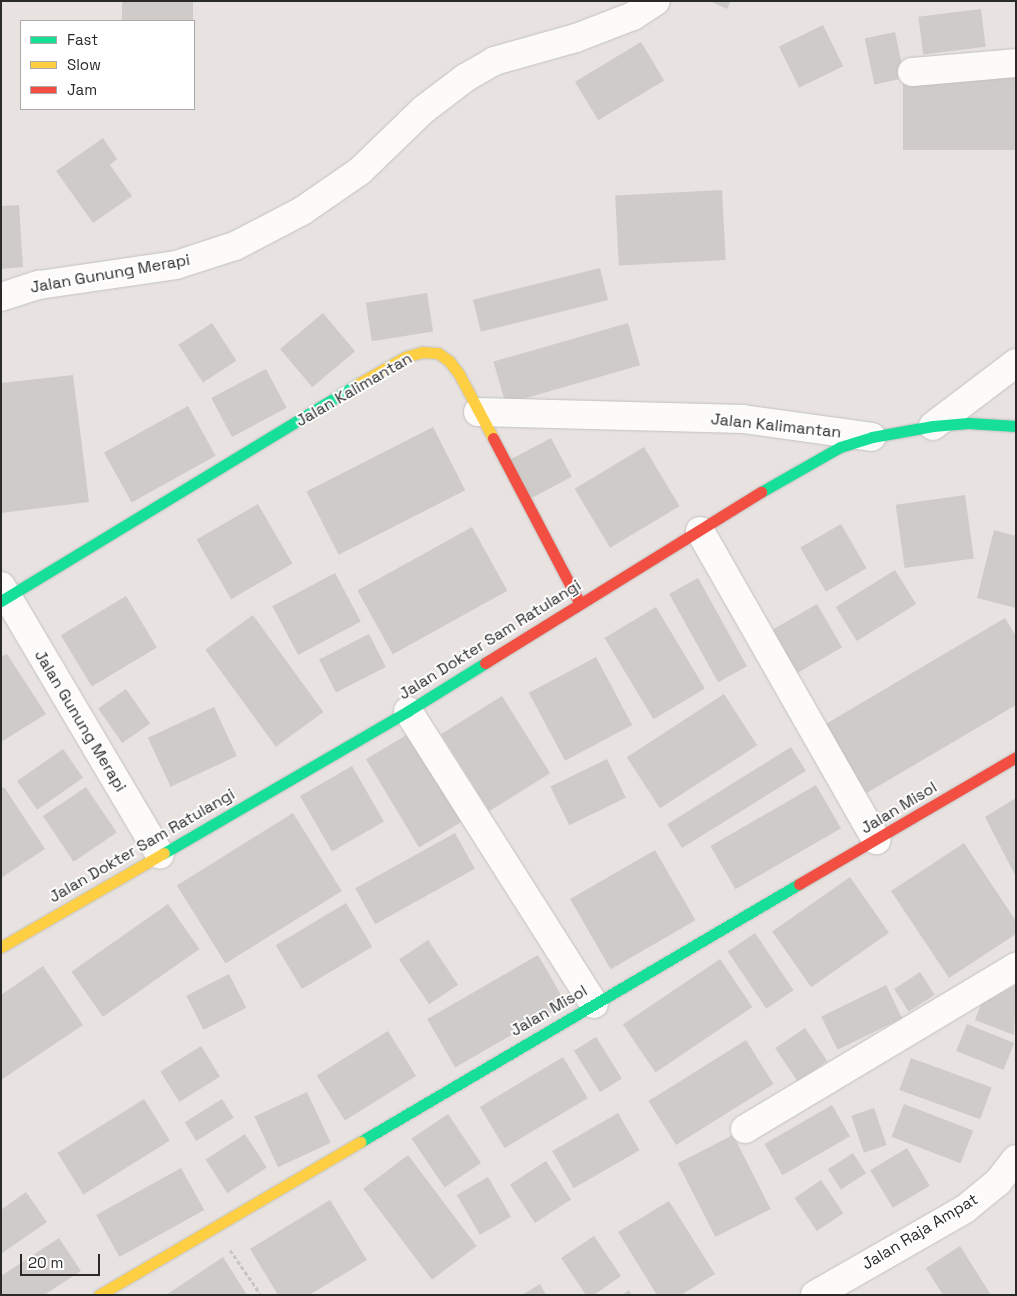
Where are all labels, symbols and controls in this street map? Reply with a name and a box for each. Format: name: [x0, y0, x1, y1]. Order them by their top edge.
legend: [20, 20, 195, 110]
text: Fast: [67, 30, 98, 49]
text: Slow: [67, 55, 101, 74]
text: Jam: [67, 80, 97, 99]
street label: Jalan Gunung Merapi: [29, 250, 191, 298]
street label: Jalan Kalimantan: [292, 349, 416, 431]
street label: Jalan Kalimantan: [710, 410, 842, 442]
street label: Jalan Dokter Sam Ratulangi: [395, 576, 585, 704]
street label: Jalan Gunung Merapi: [30, 647, 130, 795]
street label: Jalan Misol: [857, 778, 941, 838]
street label: Jalan Dokter Sam Ratulangi: [46, 785, 238, 907]
street label: Jalan Misol: [507, 981, 591, 1041]
street label: Jalan Raja Ampat: [858, 1190, 982, 1274]
scale bar: [22, 1244, 102, 1276]
text: 20 m: [28, 1253, 63, 1272]

